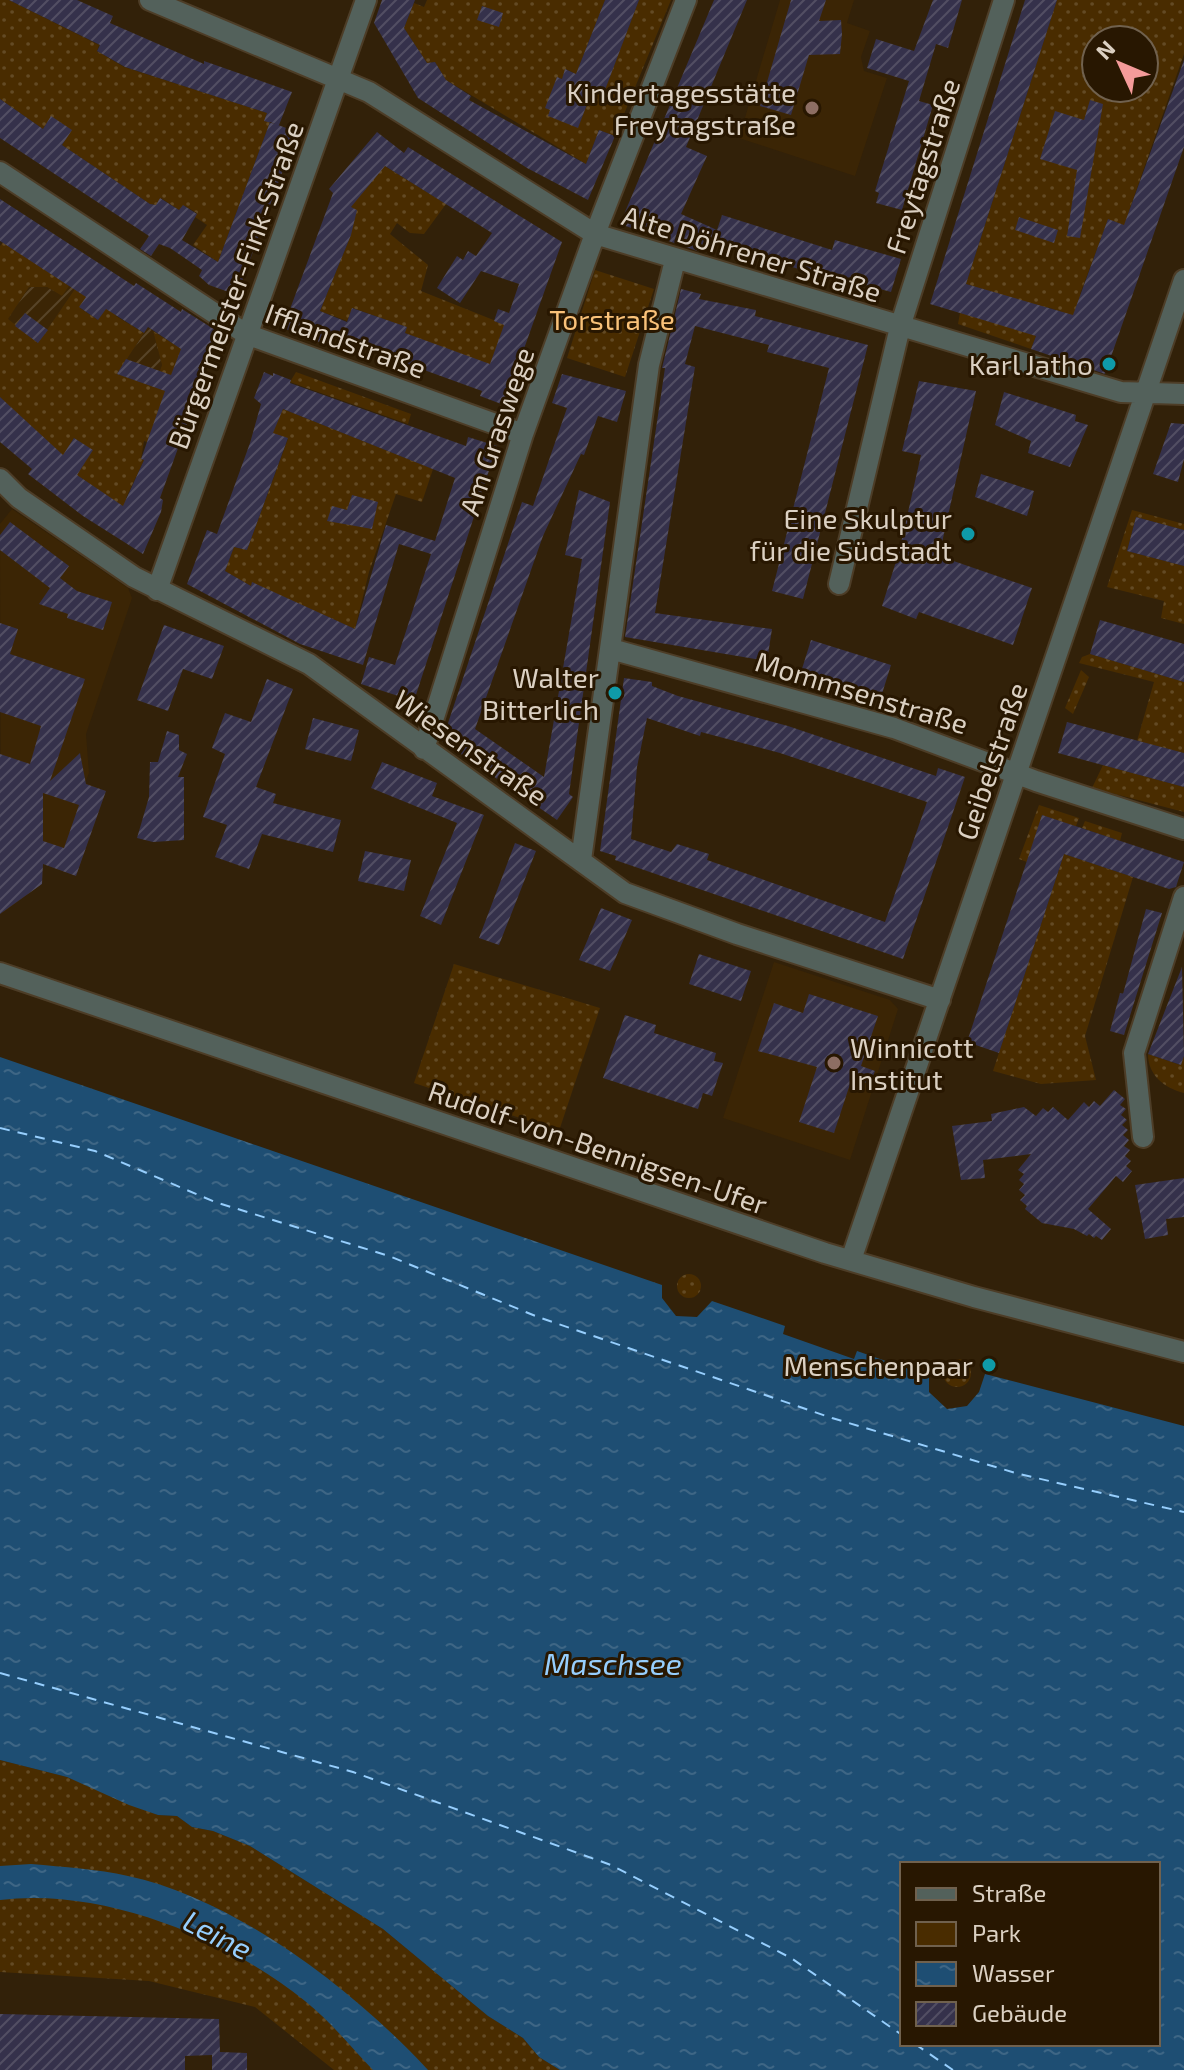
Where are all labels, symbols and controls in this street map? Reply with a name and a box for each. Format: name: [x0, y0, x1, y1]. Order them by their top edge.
north arrow: [1080, 24, 1160, 104]
text: N: [1090, 35, 1120, 64]
street label: Freytagstraße: [878, 74, 966, 258]
place label: Kindertagesstätte Freytagstraße: [566, 75, 796, 141]
marker: Kindertagesstätte Freytagstraße: [803, 99, 821, 117]
street label: Bürgermeister-Fink-Straße: [160, 117, 310, 453]
street label: Alte Döhrener Straße: [618, 197, 886, 309]
street label: Ifflandstraße: [261, 295, 431, 385]
park label: Torstraße: [549, 302, 675, 336]
street label: Am Graswege: [451, 343, 541, 519]
place label: Karl Jatho: [969, 347, 1093, 381]
marker: Karl Jatho: [1100, 355, 1118, 373]
place label: Eine Skulptur für die Südstadt: [750, 501, 952, 567]
marker: Eine Skulptur für die Südstadt: [959, 525, 977, 543]
street label: Mommsenstraße: [752, 644, 972, 740]
place label: Walter Bitterlich: [482, 660, 599, 726]
street label: Geibelstraße: [948, 678, 1034, 844]
street label: Wiesenstraße: [388, 682, 554, 812]
marker: Walter Bitterlich: [606, 684, 624, 702]
place label: Winnicott Institut: [850, 1030, 974, 1096]
marker: Winnicott Institut: [825, 1054, 843, 1072]
street label: Rudolf-von-Bennigsen-Ufer: [424, 1073, 772, 1221]
place label: Menschenpaar: [783, 1348, 973, 1382]
marker: Menschenpaar: [980, 1356, 998, 1374]
water label: Maschsee: [544, 1645, 682, 1681]
legend: [900, 1862, 1160, 2046]
text: Straße: [972, 1878, 1046, 1907]
water label: Leine: [178, 1902, 258, 1966]
text: Park: [972, 1918, 1021, 1947]
text: Wasser: [972, 1958, 1055, 1987]
text: Gebäude: [972, 1998, 1067, 2027]

